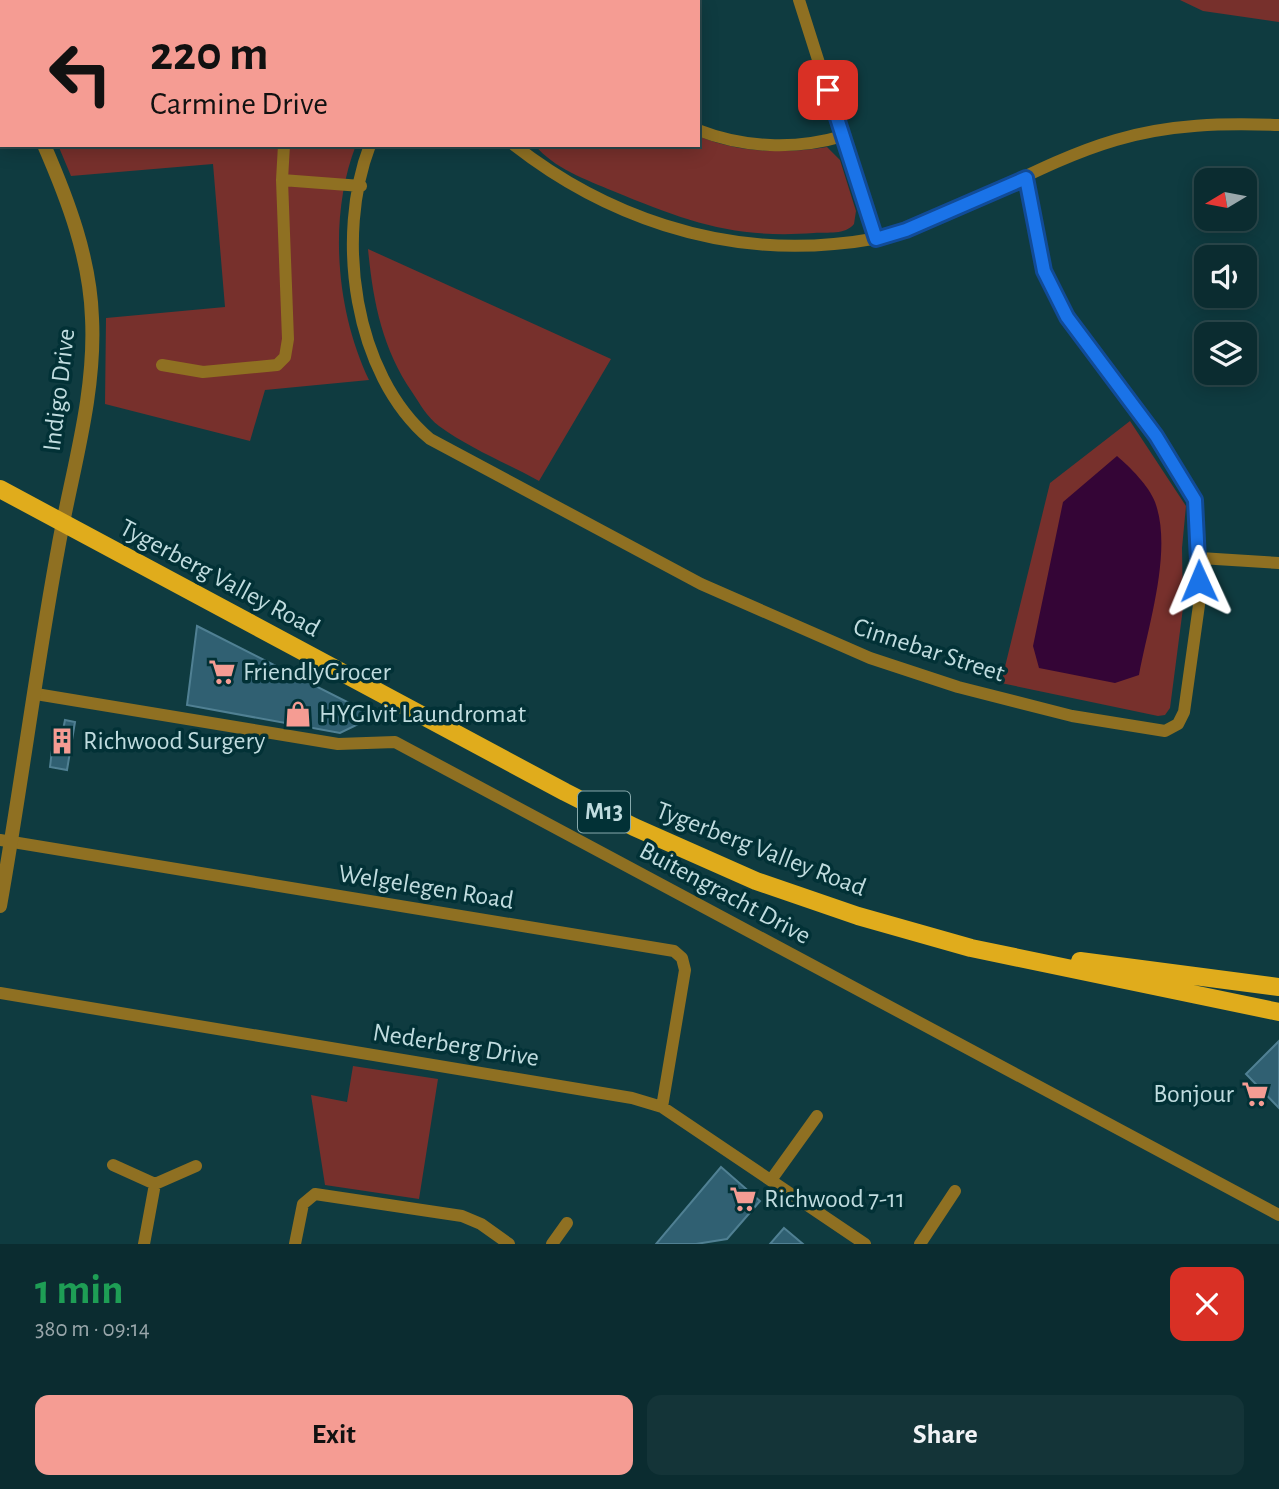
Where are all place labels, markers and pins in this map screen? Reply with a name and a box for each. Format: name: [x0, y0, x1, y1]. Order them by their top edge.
pin: [798, 60, 858, 120]
supermarket icon: FriendlyGrocer: [207, 657, 237, 687]
place label: FriendlyGrocer: [243, 659, 392, 685]
shop icon: HYGIvit Laundromat: [283, 699, 313, 729]
place label: HYGIvit Laundromat: [319, 701, 526, 727]
building icon: Richwood Surgery: [47, 726, 77, 756]
place label: Richwood Surgery: [83, 728, 265, 754]
supermarket icon: Bonjour: [1240, 1079, 1270, 1109]
place label: Bonjour: [1153, 1081, 1235, 1107]
supermarket icon: Richwood 7-11: [728, 1184, 758, 1214]
place label: Richwood 7-11: [764, 1186, 905, 1212]

